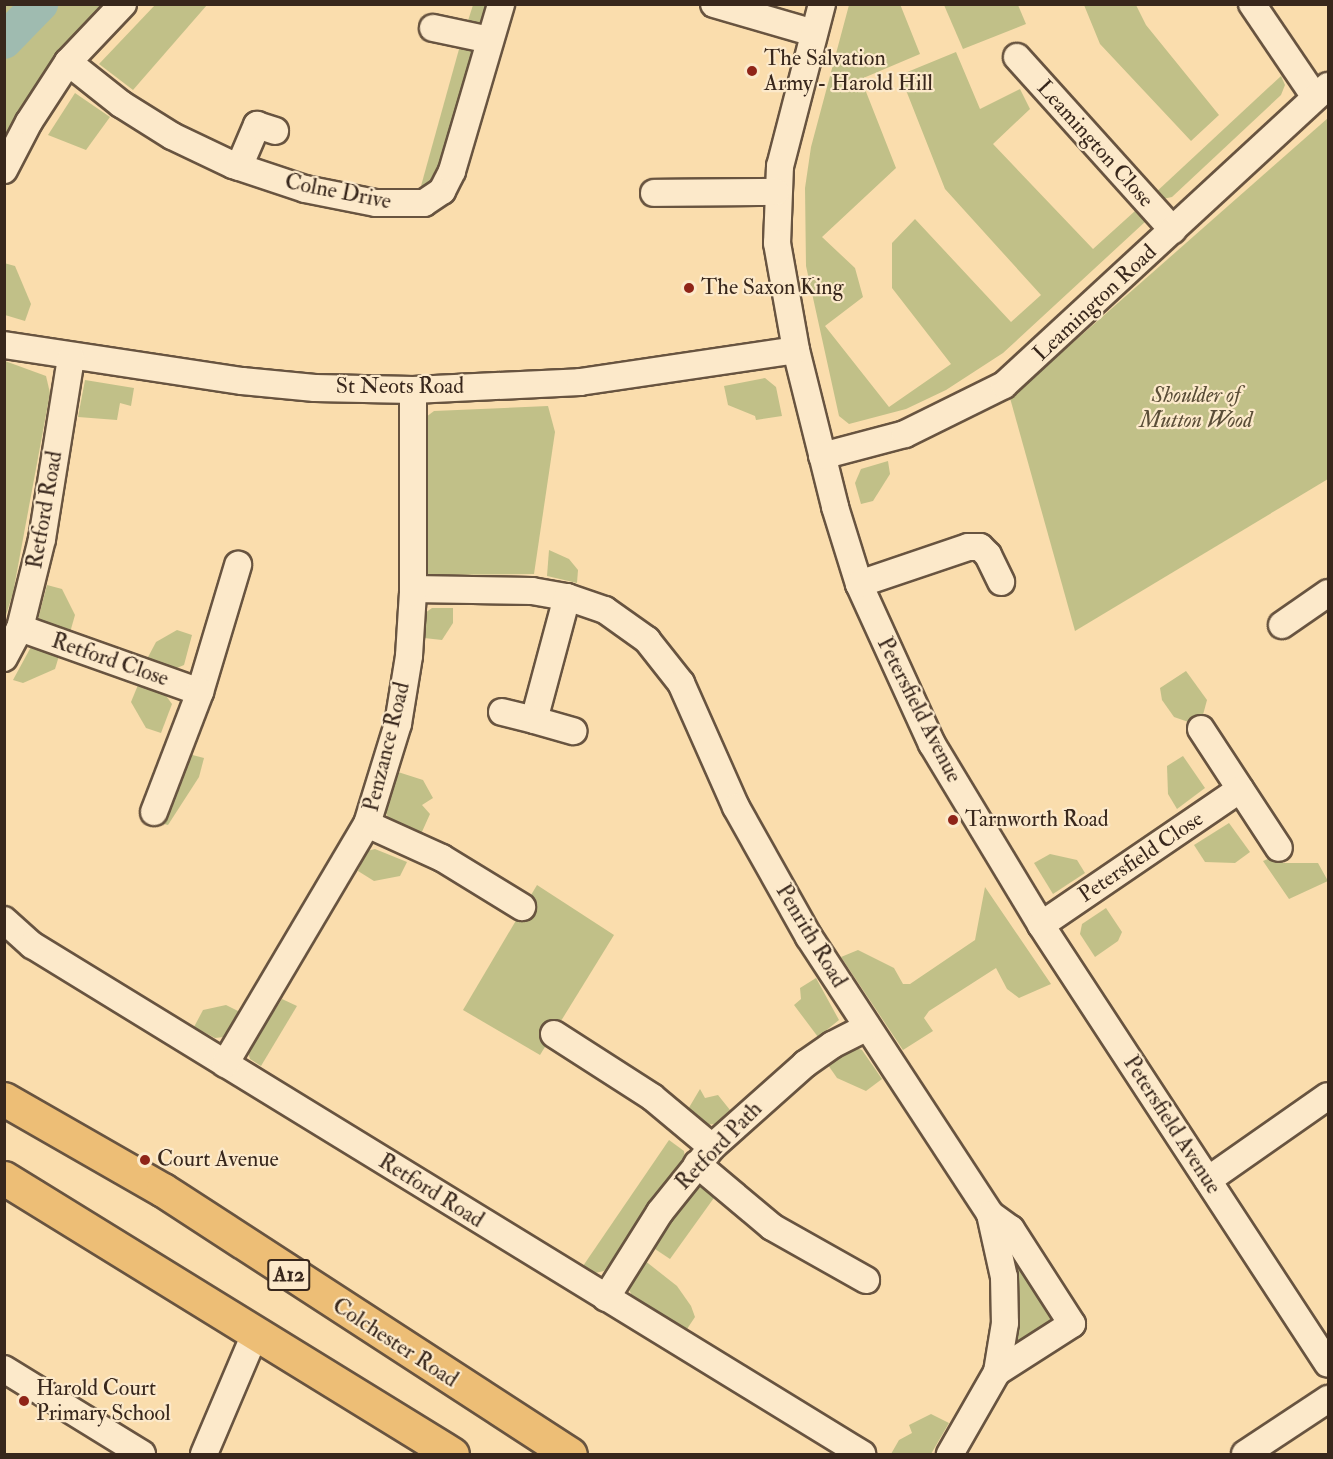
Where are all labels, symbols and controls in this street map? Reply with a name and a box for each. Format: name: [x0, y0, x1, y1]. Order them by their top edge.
place label: The Salvation Army - Harold Hill: [764, 45, 933, 96]
marker: The Salvation Army - Harold Hill: [745, 64, 759, 78]
street label: Leamington Close: [1031, 75, 1159, 213]
street label: Colne Drive: [283, 169, 393, 215]
street label: Leamington Road: [1028, 239, 1162, 367]
place label: The Saxon King: [701, 275, 843, 301]
marker: The Saxon King: [682, 281, 696, 295]
street label: St Neots Road: [336, 374, 464, 400]
park label: Shoulder of Mutton Wood: [1140, 382, 1252, 434]
street label: Retford Road: [22, 449, 68, 571]
street label: Retford Close: [48, 628, 172, 692]
street label: Petersfield Avenue: [871, 633, 967, 787]
street label: Penzance Road: [358, 680, 416, 814]
street label: Petersfield Close: [1074, 806, 1208, 908]
place label: Tarnworth Road: [965, 807, 1109, 833]
marker: Tarnworth Road: [946, 813, 960, 827]
street label: Penrith Road: [770, 879, 852, 993]
street label: Petersfield Avenue: [1117, 1051, 1227, 1199]
street label: Retford Path: [670, 1096, 768, 1196]
place label: Court Avenue: [157, 1147, 279, 1173]
street label: Retford Road: [374, 1148, 488, 1234]
marker: Court Avenue: [138, 1153, 152, 1167]
road number: A12: [266, 1257, 312, 1293]
street label: Colchester Road: [327, 1293, 463, 1393]
place label: Harold Court Primary School: [36, 1375, 171, 1426]
marker: Harold Court Primary School: [17, 1394, 31, 1408]

